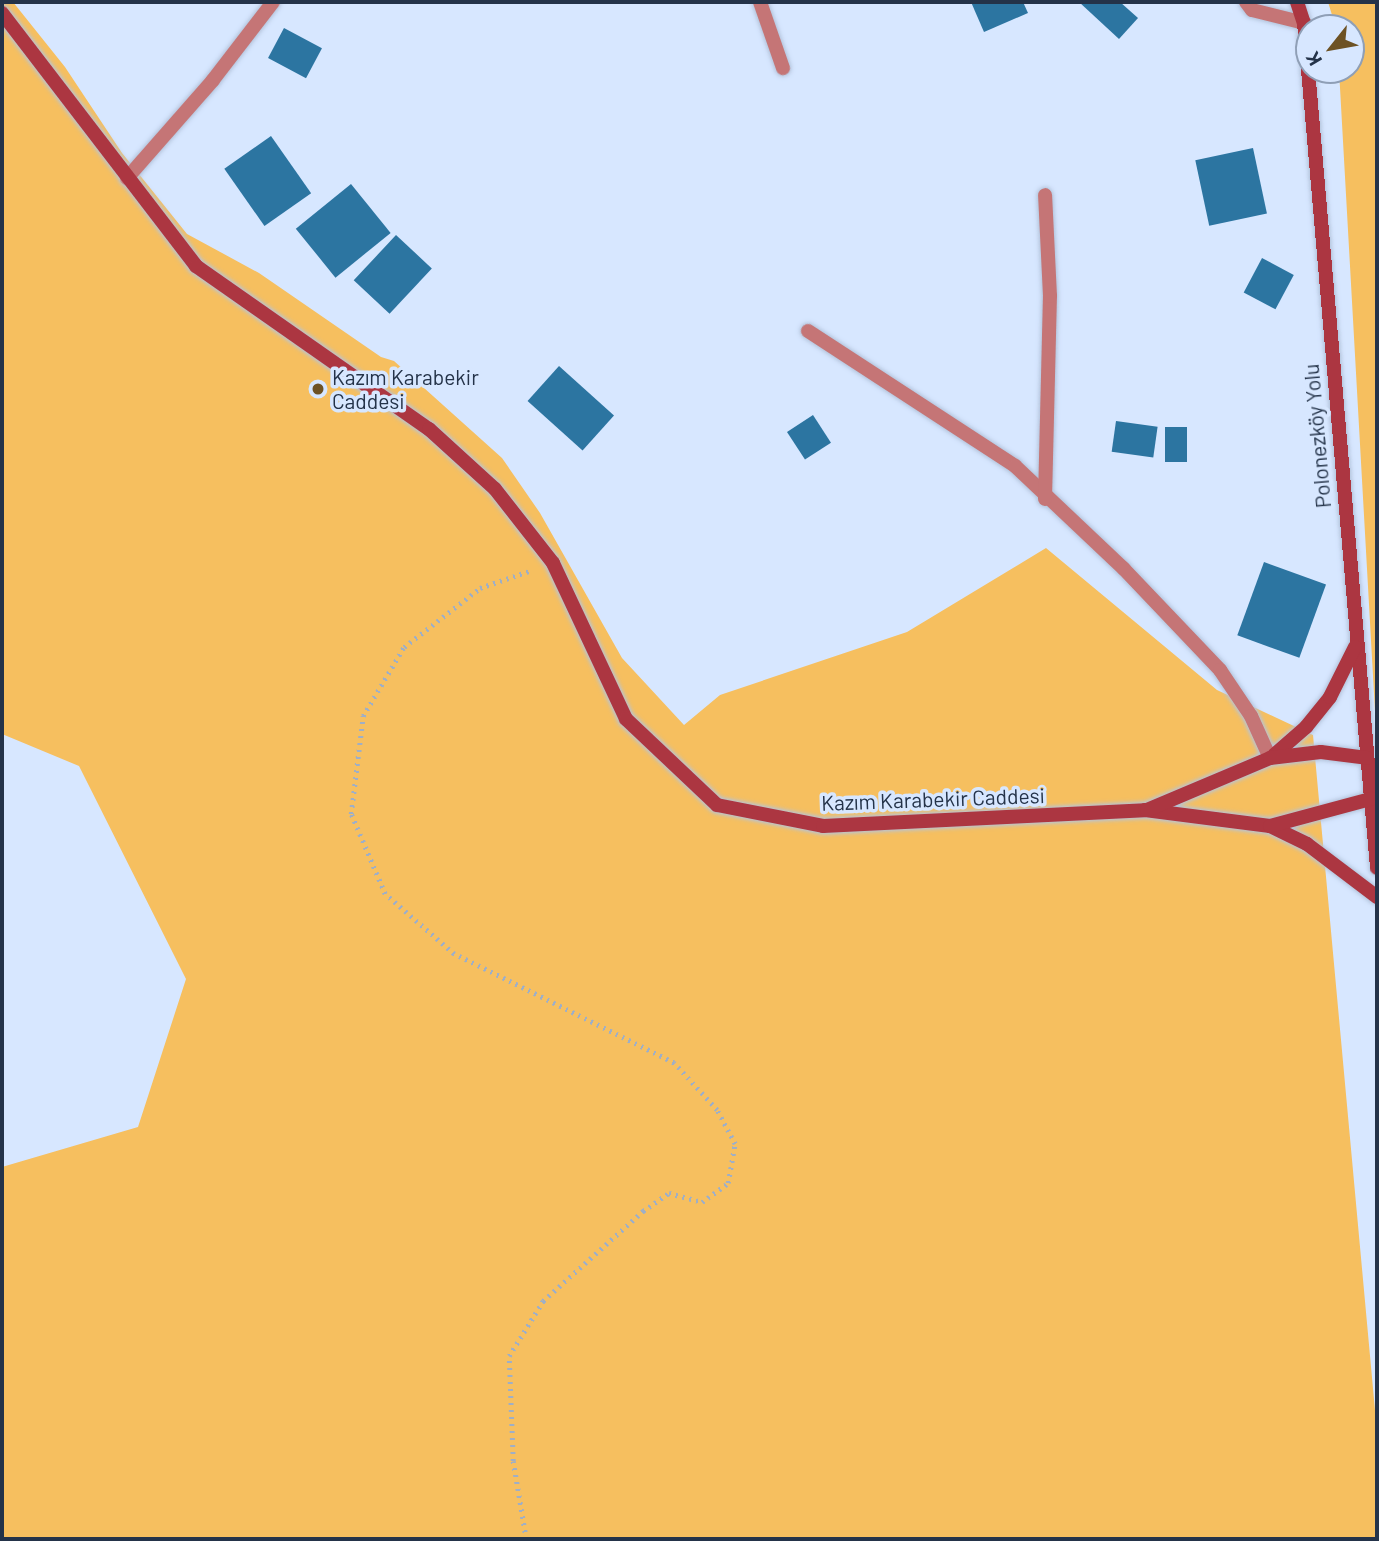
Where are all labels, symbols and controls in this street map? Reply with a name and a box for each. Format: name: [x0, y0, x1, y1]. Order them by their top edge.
north arrow: [1295, 14, 1365, 84]
text: K: [1300, 48, 1326, 70]
street label: Polonezköy Yolu: [1298, 363, 1336, 509]
place label: Kazım Karabekir Caddesi: [332, 364, 479, 414]
marker: Kazım Karabekir Caddesi: [310, 381, 326, 397]
street label: Kazım Karabekir Caddesi: [821, 783, 1045, 815]

